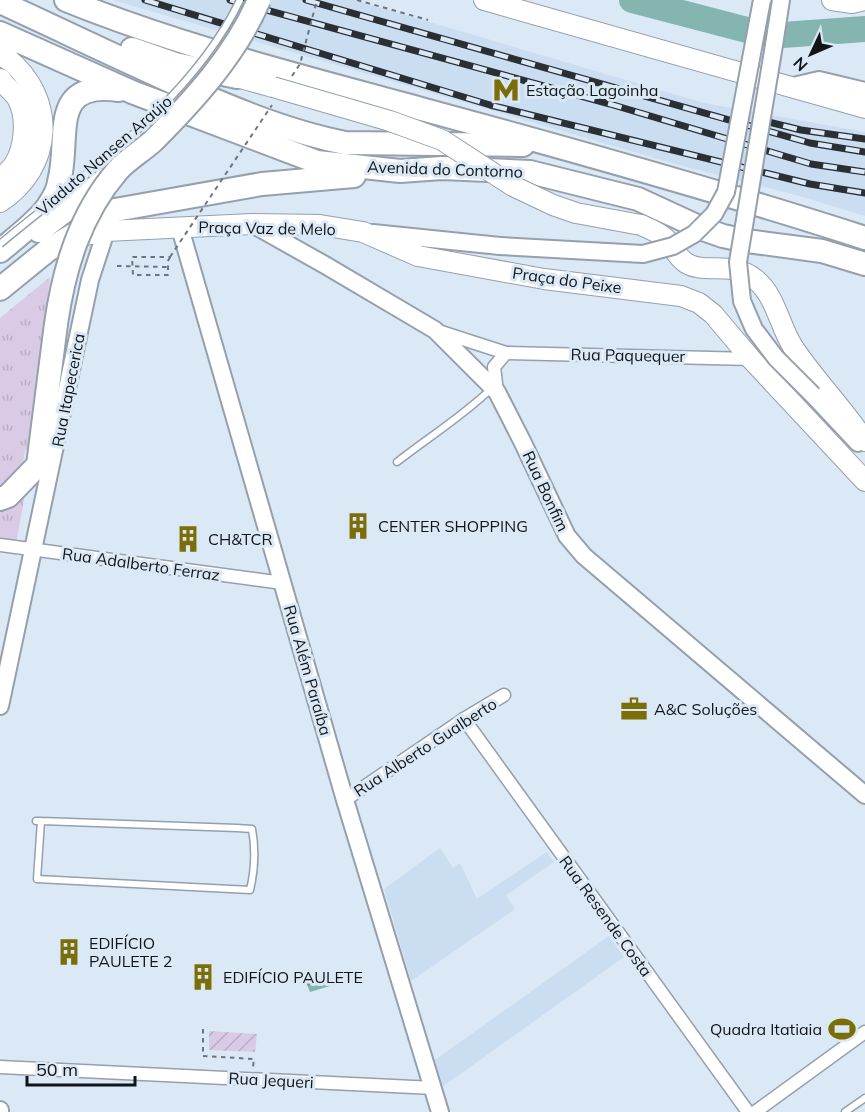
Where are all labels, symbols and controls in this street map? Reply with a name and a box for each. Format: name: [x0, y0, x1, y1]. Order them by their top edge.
north arrow: [781, 24, 841, 84]
text: N: [789, 53, 812, 76]
metro station icon: Estação Lagoinha: [491, 75, 521, 105]
place label: Estação Lagoinha: [526, 80, 658, 100]
street label: Viaduto Nansen Araújo: [32, 91, 176, 219]
street label: Avenida do Contorno: [367, 156, 523, 182]
street label: Praça Vaz de Melo: [198, 217, 336, 239]
street label: Praça do Peixe: [511, 262, 623, 298]
street label: Rua Itapecerica: [47, 332, 89, 448]
street label: Rua Paquequer: [571, 344, 686, 366]
street label: Rua Bonfim: [519, 447, 573, 535]
building icon: CENTER SHOPPING: [343, 511, 373, 541]
place label: CENTER SHOPPING: [378, 516, 528, 536]
building icon: CH&TCR: [173, 524, 203, 554]
place label: CH&TCR: [208, 529, 272, 549]
street label: Rua Adalberto Ferraz: [61, 543, 221, 585]
street label: Rua Além Paraíba: [280, 603, 336, 737]
street label: Rua Alberto Gualberto: [350, 693, 500, 801]
office icon: A&C Soluções: [619, 694, 649, 724]
place label: A&C Soluções: [654, 699, 757, 719]
street label: Rua Resende Costa: [555, 852, 657, 980]
place label: EDIFÍCIO PAULETE 2: [89, 933, 172, 971]
building icon: EDIFÍCIO PAULETE 2: [54, 937, 84, 967]
building icon: EDIFÍCIO PAULETE: [188, 962, 218, 992]
place label: EDIFÍCIO PAULETE: [223, 967, 363, 987]
sports icon: Quadra Itatiaia: [827, 1014, 857, 1044]
place label: Quadra Itatiaia: [710, 1019, 822, 1039]
scale bar: [27, 1049, 135, 1087]
text: 50 m: [36, 1058, 78, 1081]
street label: Rua Jequeri: [228, 1068, 314, 1092]

